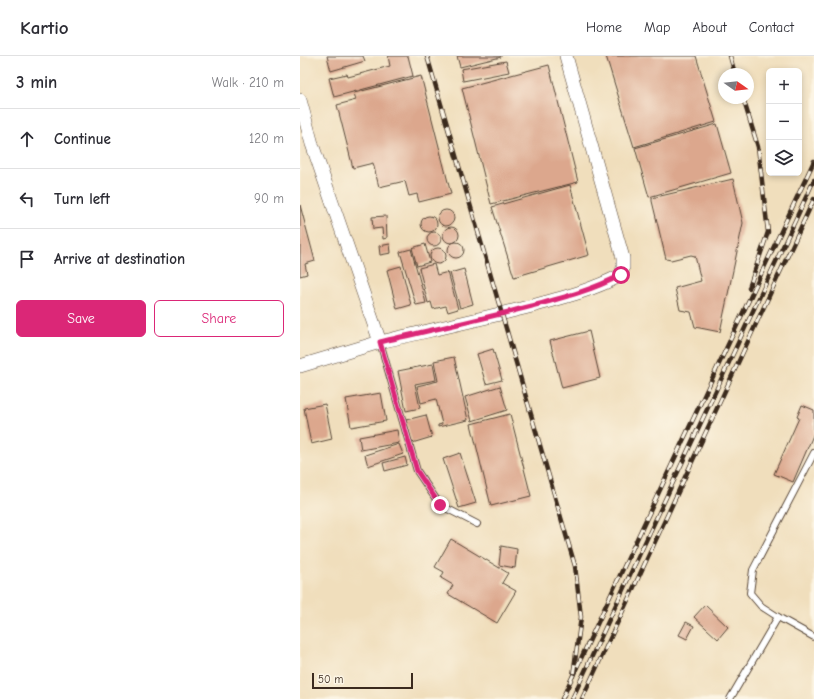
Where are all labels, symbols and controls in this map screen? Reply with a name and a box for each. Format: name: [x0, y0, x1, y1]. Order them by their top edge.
text: Kartio: [20, 17, 69, 39]
text: Home: [586, 19, 622, 36]
text: Map: [644, 19, 670, 36]
text: About: [692, 19, 727, 36]
text: Contact: [749, 19, 794, 36]
north arrow: [718, 68, 754, 104]
map controls: [766, 68, 802, 176]
button: +: [766, 68, 802, 104]
text: 3 min: [16, 73, 57, 92]
text: Walk · 210 m: [212, 75, 284, 90]
button: −: [766, 104, 802, 140]
icon: ahead: [16, 128, 38, 150]
text: Continue: [54, 130, 111, 148]
text: 120 m: [249, 131, 284, 146]
button: layers: [766, 140, 802, 176]
icon: left: [16, 188, 38, 210]
text: Turn left: [54, 190, 110, 208]
text: 90 m: [254, 191, 284, 206]
icon: arrive: [16, 248, 38, 270]
text: Arrive at destination: [54, 250, 185, 268]
route start: [612, 266, 630, 284]
button: Save: [16, 300, 146, 337]
button: Share: [154, 300, 284, 337]
route end: [431, 496, 449, 514]
scale bar: [312, 671, 413, 690]
text: 50 m: [318, 673, 343, 686]

